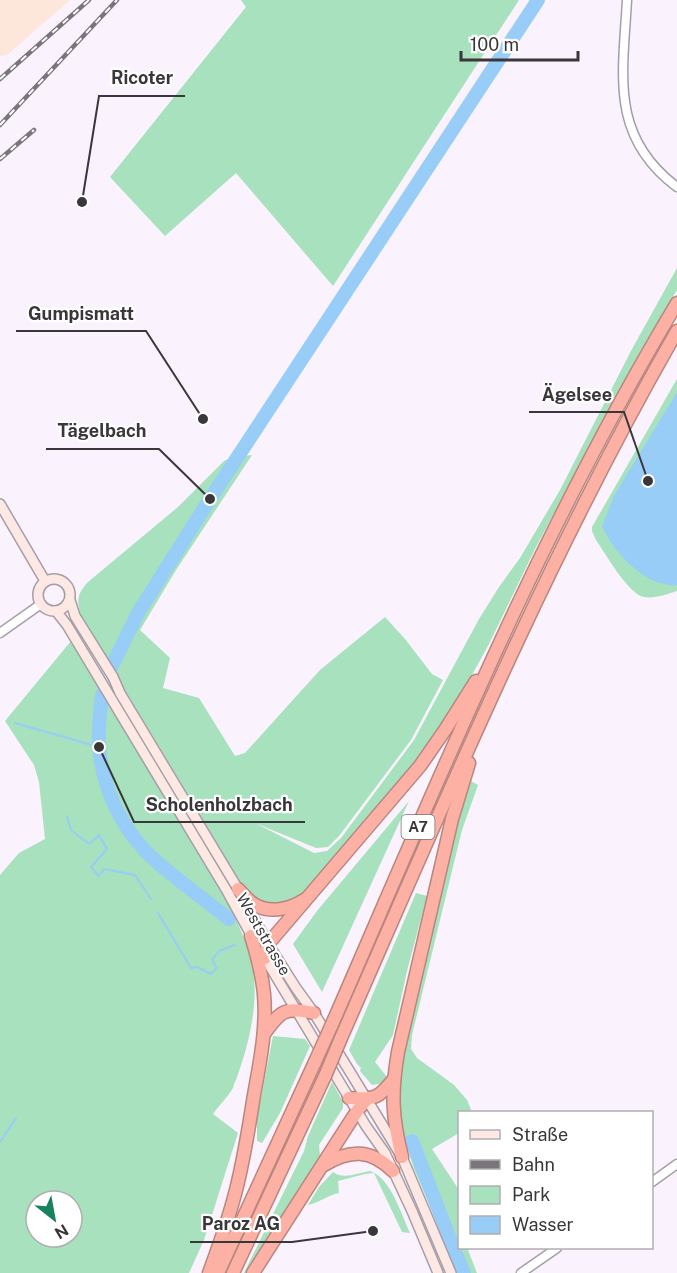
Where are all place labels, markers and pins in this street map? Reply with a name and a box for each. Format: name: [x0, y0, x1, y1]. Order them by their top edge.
callout: Ricoter: [99, 60, 185, 96]
callout: Gumpismatt: [16, 295, 146, 331]
callout: Ägelsee: [529, 376, 624, 412]
callout: Tägelbach: [46, 413, 159, 449]
callout: Scholenholzbach: [134, 786, 305, 822]
callout: Paroz AG: [190, 1206, 292, 1242]

